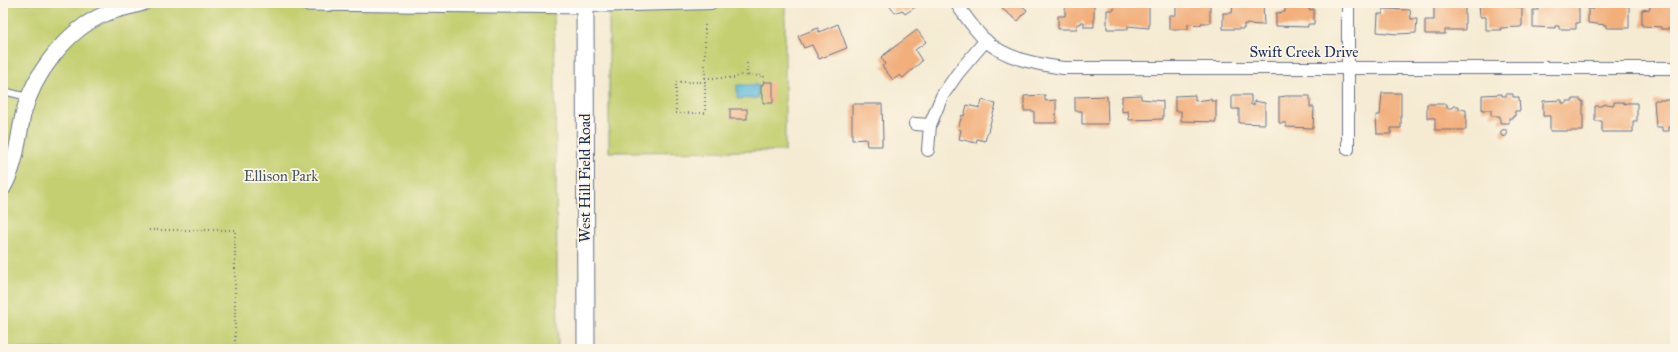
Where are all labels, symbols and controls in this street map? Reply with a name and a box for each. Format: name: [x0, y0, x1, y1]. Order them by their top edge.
street label: Swift Creek Drive: [1249, 43, 1359, 61]
street label: West Hill Field Road: [576, 113, 594, 243]
park label: Ellison Park: [244, 167, 318, 185]

